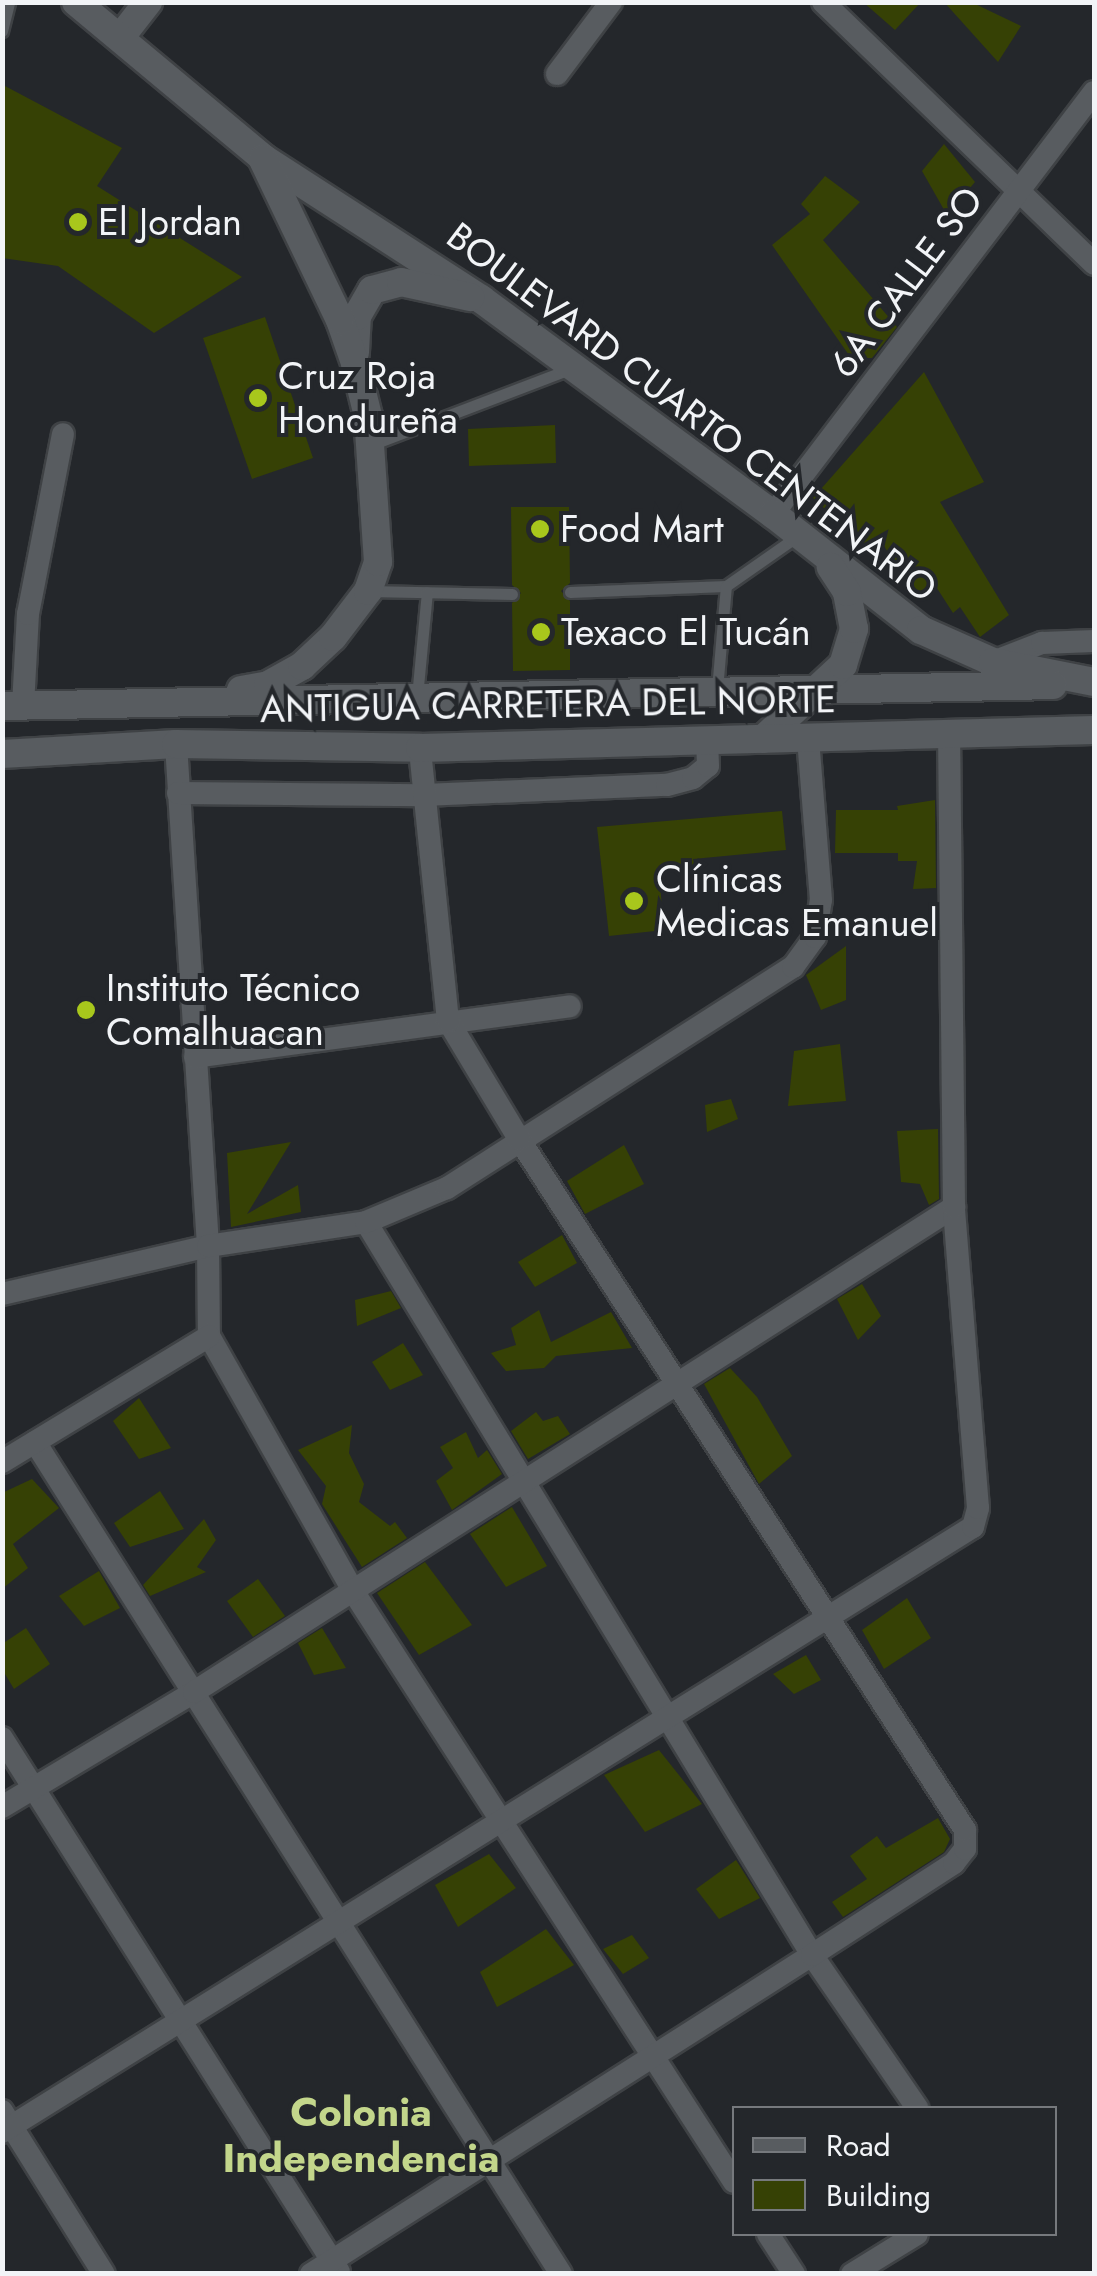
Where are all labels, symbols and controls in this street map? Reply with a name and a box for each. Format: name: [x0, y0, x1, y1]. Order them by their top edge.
street label: 6A CALLE SO: [820, 178, 992, 386]
place label: El Jordan: [98, 199, 242, 245]
marker: El Jordan: [67, 211, 89, 233]
street label: BOULEVARD CUARTO CENTENARIO: [438, 213, 946, 611]
place label: Cruz Roja Hondureña: [278, 353, 458, 442]
marker: Cruz Roja Hondureña: [247, 387, 269, 409]
place label: Food Mart: [560, 506, 724, 552]
marker: Food Mart: [529, 518, 551, 540]
place label: Texaco El Tucán: [561, 609, 811, 655]
marker: Texaco El Tucán: [530, 621, 552, 643]
street label: ANTIGUA CARRETERA DEL NORTE: [260, 676, 836, 732]
place label: Clínicas Medicas Emanuel: [656, 856, 938, 946]
marker: Clínicas Medicas Emanuel: [621, 888, 647, 914]
place label: Instituto Técnico Comalhuacan: [106, 965, 360, 1054]
marker: Instituto Técnico Comalhuacan: [75, 999, 97, 1021]
district label: Colonia Independencia: [223, 2088, 499, 2182]
legend: [732, 2106, 1057, 2236]
text: Road: [826, 2124, 891, 2167]
text: Building: [826, 2174, 931, 2217]

